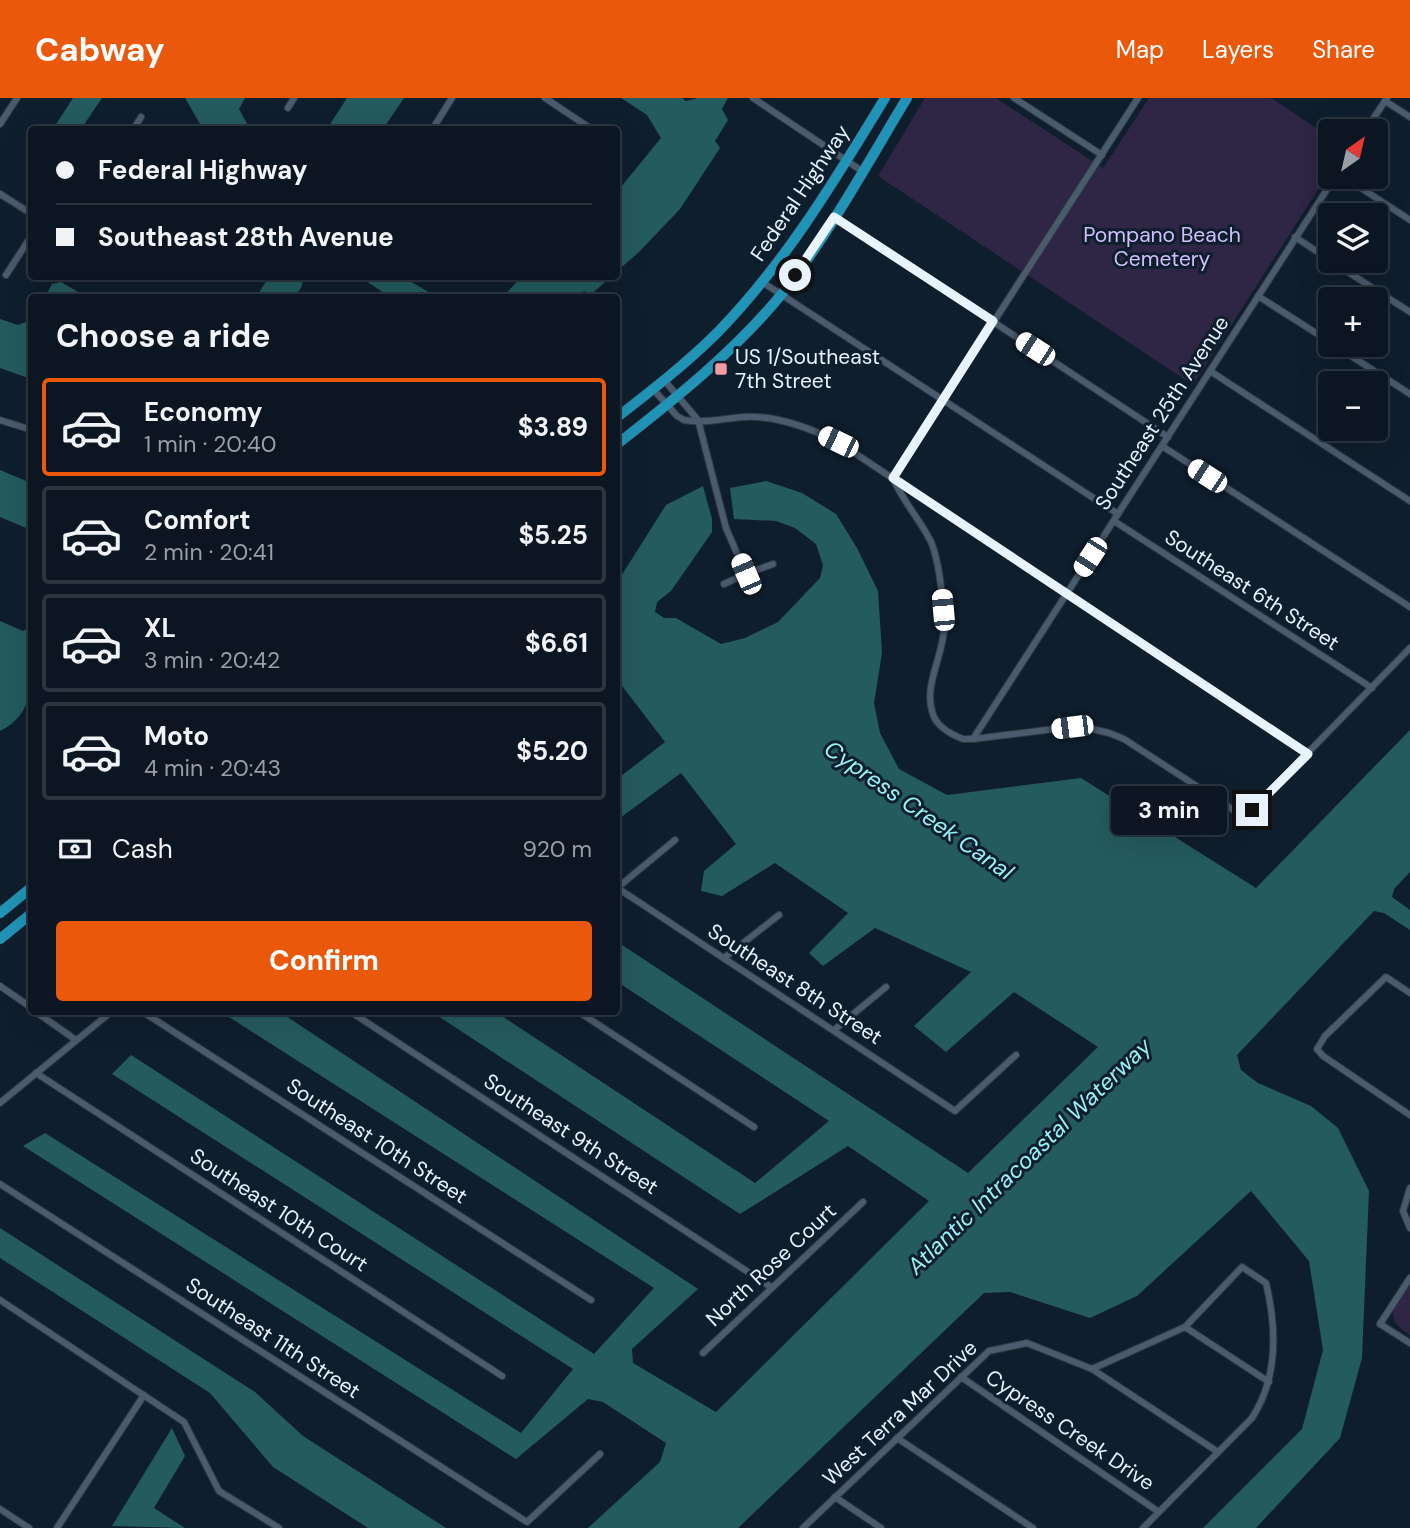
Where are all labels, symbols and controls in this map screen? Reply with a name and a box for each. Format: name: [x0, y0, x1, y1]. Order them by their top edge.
text: Cabway: [35, 28, 165, 71]
text: Map: [1116, 34, 1164, 65]
text: Layers: [1202, 34, 1274, 65]
text: Share: [1312, 34, 1375, 65]
street label: Federal Highway: [744, 119, 856, 267]
north arrow: [1318, 119, 1388, 189]
map controls: [1318, 119, 1388, 441]
text: Federal Highway: [98, 153, 307, 187]
button: layers: [1318, 203, 1388, 273]
text: Southeast 28th Avenue: [98, 220, 394, 254]
park label: Pompano Beach Cemetery: [1083, 221, 1241, 273]
route start: [779, 259, 811, 291]
button: +: [1318, 287, 1388, 357]
street label: Southeast 25th Avenue: [1089, 310, 1235, 516]
text: Choose a ride: [56, 315, 271, 357]
car: [1012, 329, 1059, 369]
place label: US 1/Southeast 7th Street: [735, 343, 880, 395]
marker: US 1/Southeast 7th Street: [713, 361, 729, 377]
button: −: [1318, 371, 1388, 441]
text: Economy: [144, 395, 262, 429]
icon: car: [60, 396, 123, 459]
text: $3.89: [518, 410, 588, 444]
car: [815, 423, 862, 461]
text: 1 min · 20:40: [144, 429, 276, 459]
car: [1184, 456, 1231, 496]
text: Comfort: [144, 503, 250, 537]
icon: car: [60, 504, 123, 567]
text: $5.25: [518, 518, 588, 552]
street label: Southeast 6th Street: [1159, 523, 1345, 657]
car: [1070, 534, 1111, 580]
text: 2 min · 20:41: [144, 537, 274, 567]
car: [729, 551, 764, 597]
car: [931, 588, 956, 632]
text: XL: [144, 611, 176, 645]
icon: car: [60, 612, 123, 675]
text: $6.61: [525, 626, 588, 660]
text: 3 min · 20:42: [144, 645, 280, 675]
car: [1050, 714, 1095, 740]
text: Moto: [144, 719, 209, 753]
icon: car: [60, 720, 123, 783]
water label: Cypress Creek Canal: [819, 733, 1020, 887]
text: $5.20: [516, 734, 588, 768]
text: 4 min · 20:43: [144, 753, 281, 783]
callout: 3 min: [1112, 786, 1228, 834]
route end: [1236, 794, 1268, 826]
text: 3 min: [1138, 795, 1200, 825]
icon: cash: [56, 830, 94, 868]
text: Cash: [112, 832, 173, 866]
text: 920 m: [523, 834, 592, 864]
street label: Southeast 8th Street: [702, 917, 888, 1051]
button: Confirm: [56, 921, 592, 1001]
water label: Atlantic Intracoastal Waterway: [900, 1030, 1158, 1282]
street label: Southeast 9th Street: [478, 1067, 664, 1201]
street label: Southeast 10th Street: [281, 1072, 473, 1210]
street label: Southeast 10th Court: [185, 1142, 373, 1278]
street label: North Rose Court: [700, 1197, 842, 1333]
street label: Southeast 11th Street: [180, 1271, 366, 1405]
street label: West Terra Mar Drive: [817, 1334, 983, 1492]
street label: Cypress Creek Drive: [980, 1363, 1160, 1497]

